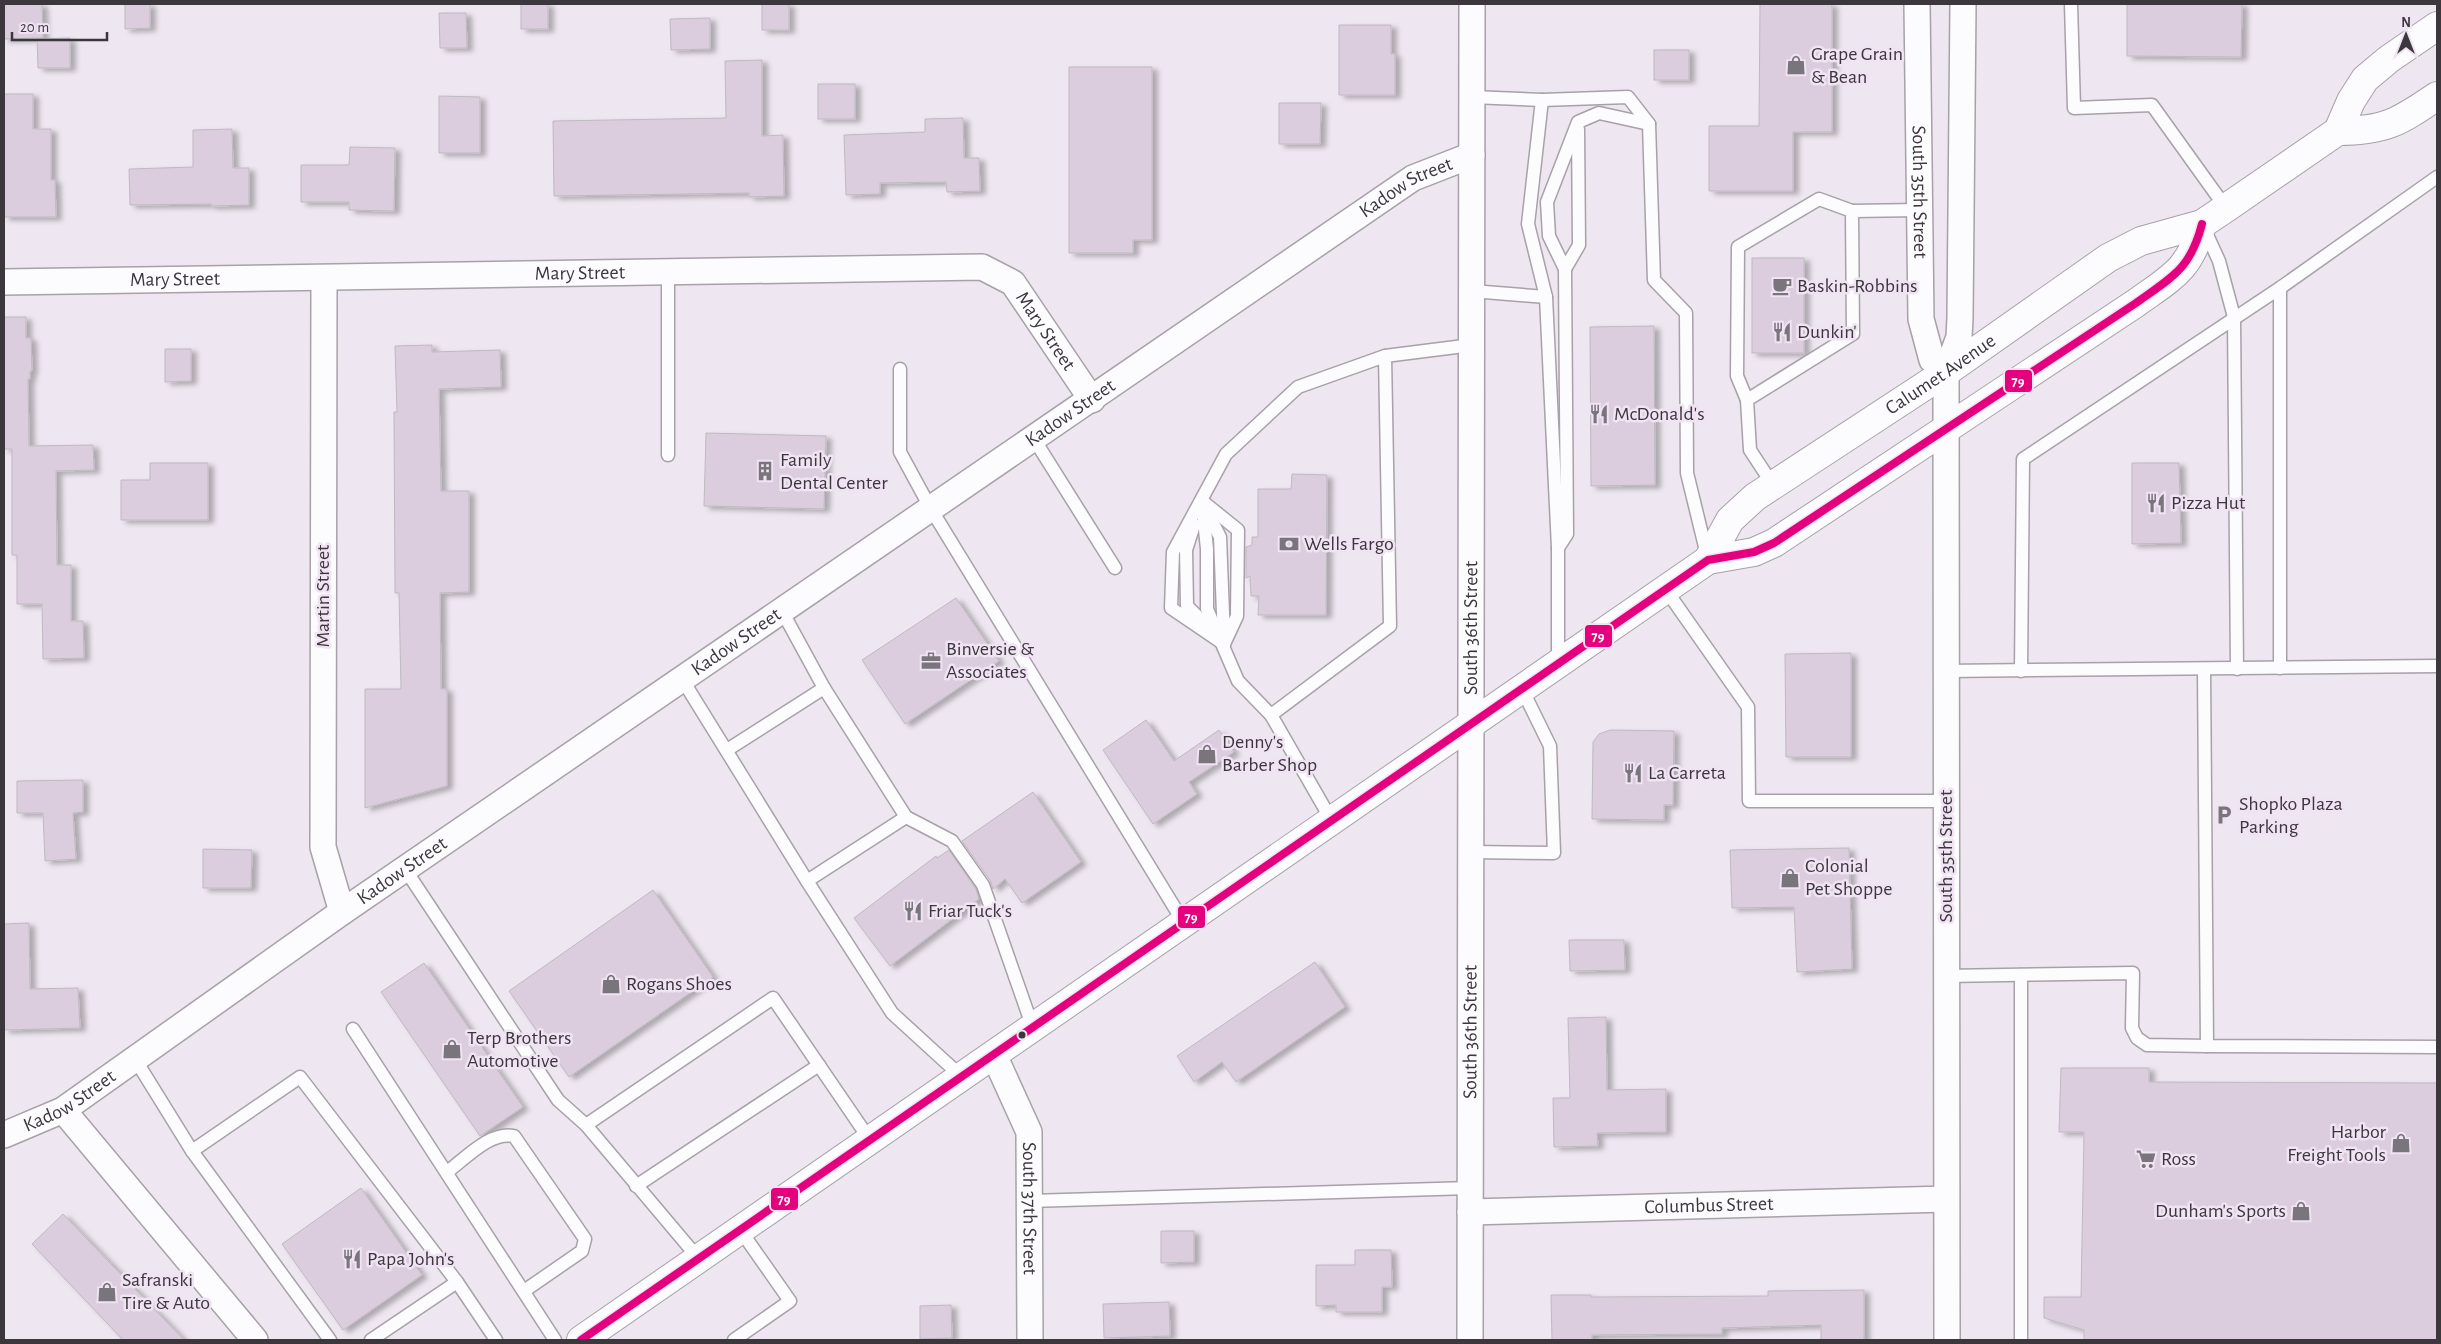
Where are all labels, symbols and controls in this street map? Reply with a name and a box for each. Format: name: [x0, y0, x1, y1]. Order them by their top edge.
scale bar: [12, 10, 108, 42]
north arrow: [2381, 10, 2431, 60]
text: N: [2401, 16, 2411, 30]
text: 20 m: [20, 20, 49, 35]
place label: Grape Grain & Bean: [1811, 44, 1903, 87]
shop icon: Grape Grain & Bean: [1785, 54, 1807, 76]
street label: South 35th Street: [1909, 125, 1930, 259]
street label: Kadow Street: [1356, 153, 1456, 222]
street label: Mary Street: [535, 262, 626, 284]
street label: Mary Street: [130, 269, 221, 290]
cafe icon: Baskin-Robbins: [1771, 275, 1793, 297]
place label: Baskin-Robbins: [1797, 276, 1918, 296]
street label: Mary Street: [1012, 288, 1079, 375]
restaurant icon: Dunkin': [1771, 321, 1793, 343]
place label: Dunkin': [1797, 322, 1857, 342]
street label: Calumet Avenue: [1882, 330, 1999, 419]
line badge: 79: [2004, 369, 2033, 393]
street label: Kadow Street: [1022, 375, 1119, 451]
text: 79: [2012, 375, 2025, 389]
restaurant icon: McDonald's: [1588, 403, 1610, 425]
place label: McDonald's: [1614, 404, 1705, 424]
place label: Family Dental Center: [780, 450, 888, 493]
building icon: Family Dental Center: [754, 460, 776, 482]
restaurant icon: Pizza Hut: [2145, 492, 2167, 514]
place label: Pizza Hut: [2171, 493, 2246, 513]
bank icon: Wells Fargo: [1278, 533, 1300, 555]
place label: Wells Fargo: [1304, 534, 1394, 554]
street label: Martin Street: [313, 544, 333, 648]
street label: South 36th Street: [1461, 560, 1481, 695]
street label: Kadow Street: [688, 604, 785, 679]
line badge: 79: [1584, 624, 1613, 648]
text: 79: [1592, 630, 1605, 644]
place label: Binversie & Associates: [946, 639, 1034, 682]
office icon: Binversie & Associates: [920, 650, 942, 672]
place label: Denny's Barber Shop: [1222, 732, 1317, 775]
shop icon: Denny's Barber Shop: [1196, 743, 1218, 765]
restaurant icon: La Carreta: [1622, 762, 1644, 784]
place label: La Carreta: [1648, 763, 1726, 783]
street label: South 35th Street: [1936, 789, 1956, 922]
place label: Shopko Plaza Parking: [2239, 794, 2343, 837]
parking icon: Shopko Plaza Parking: [2213, 804, 2235, 826]
street label: Kadow Street: [354, 833, 451, 908]
place label: Colonial Pet Shoppe: [1805, 856, 1893, 899]
shop icon: Colonial Pet Shoppe: [1779, 867, 1801, 889]
restaurant icon: Friar Tuck's: [902, 900, 924, 922]
place label: Friar Tuck's: [928, 901, 1012, 921]
line badge: 79: [1177, 905, 1206, 929]
text: 79: [1185, 911, 1198, 925]
street label: South 36th Street: [1460, 964, 1481, 1099]
shop icon: Rogans Shoes: [600, 973, 622, 995]
place label: Rogans Shoes: [626, 974, 732, 994]
place label: Terp Brothers Automotive: [467, 1028, 571, 1071]
unlabelled marker: [1017, 1030, 1027, 1040]
shop icon: Terp Brothers Automotive: [441, 1038, 463, 1060]
street label: Kadow Street: [20, 1066, 120, 1136]
place label: Harbor Freight Tools: [2287, 1122, 2387, 1165]
shop icon: Harbor Freight Tools: [2390, 1132, 2412, 1154]
street label: South 37th Street: [1019, 1142, 1040, 1276]
supermarket icon: Ross: [2135, 1148, 2157, 1170]
place label: Ross: [2161, 1149, 2196, 1169]
line badge: 79: [770, 1187, 799, 1211]
text: 79: [778, 1193, 791, 1207]
street label: Columbus Street: [1644, 1194, 1774, 1217]
shop icon: Dunham's Sports: [2290, 1200, 2312, 1222]
place label: Dunham's Sports: [2155, 1201, 2286, 1221]
restaurant icon: Papa John's: [341, 1248, 363, 1270]
place label: Papa John's: [367, 1249, 454, 1269]
place label: Safranski Tire & Auto: [122, 1270, 210, 1313]
shop icon: Safranski Tire & Auto: [96, 1281, 118, 1303]

